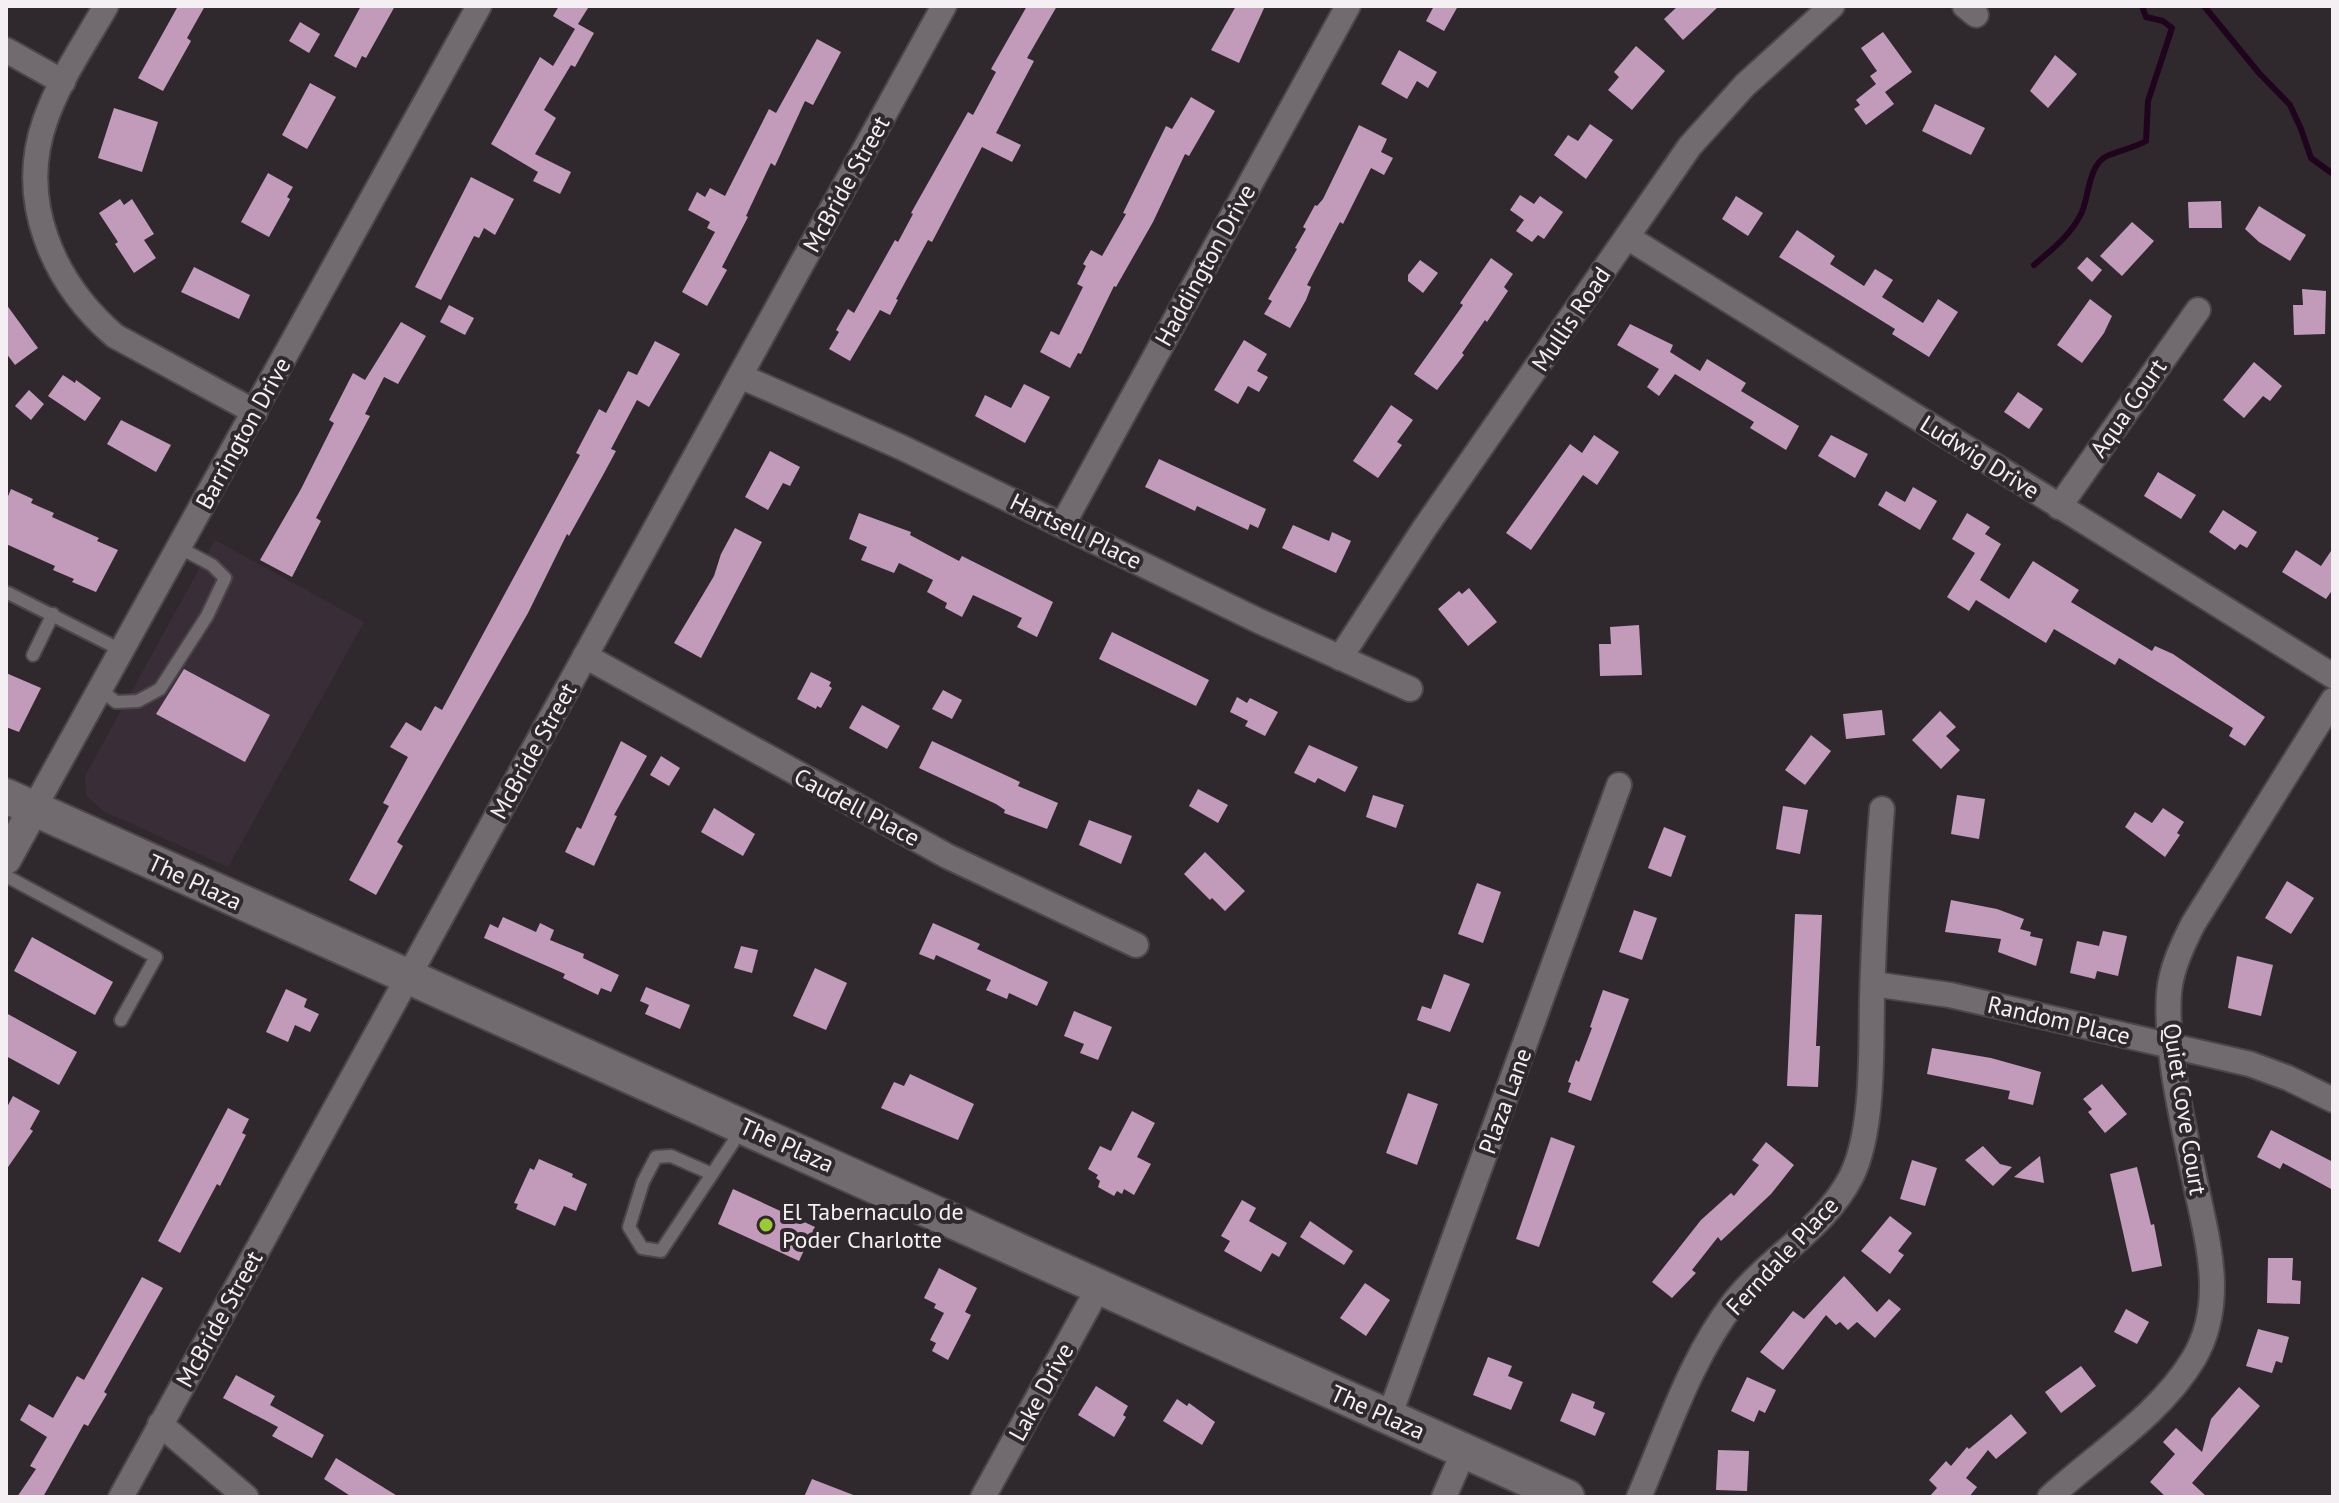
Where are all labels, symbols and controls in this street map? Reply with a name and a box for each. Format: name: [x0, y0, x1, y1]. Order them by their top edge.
street label: McBride Street: [796, 110, 896, 258]
street label: Haddington Drive: [1148, 179, 1262, 351]
street label: Mullis Road: [1525, 261, 1617, 377]
street label: Barrington Drive: [189, 352, 297, 514]
street label: Aqua Court: [2083, 353, 2173, 463]
street label: Ludwig Drive: [1915, 408, 2045, 506]
street label: Hartsell Place: [1005, 486, 1147, 576]
street label: McBride Street: [483, 677, 583, 825]
street label: Caudell Place: [789, 761, 925, 853]
street label: The Plaza: [143, 847, 247, 917]
street label: Random Place: [1985, 989, 2133, 1051]
street label: Quiet Cove Court: [2156, 1021, 2214, 1197]
street label: Plaza Lane: [1472, 1044, 1538, 1158]
street label: The Plaza: [735, 1111, 839, 1179]
street label: Ferndale Place: [1719, 1190, 1845, 1322]
place label: El Tabernaculo de Poder Charlotte: [782, 1196, 964, 1255]
marker: El Tabernaculo de Poder Charlotte: [757, 1216, 775, 1234]
street label: McBride Street: [169, 1245, 269, 1393]
street label: Lake Drive: [1001, 1338, 1081, 1446]
street label: The Plaza: [1326, 1378, 1430, 1446]

